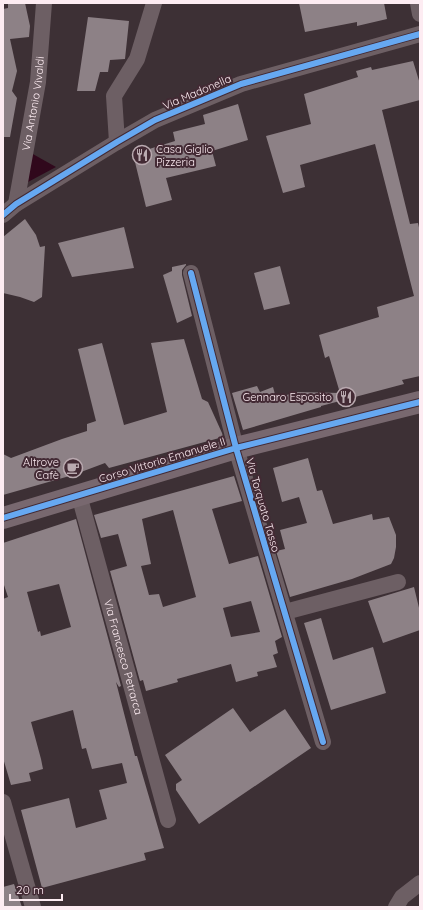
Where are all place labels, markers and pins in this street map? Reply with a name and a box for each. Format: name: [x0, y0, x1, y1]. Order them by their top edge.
place label: Casa Giglio Pizzeria: [156, 142, 214, 169]
restaurant icon: Casa Giglio Pizzeria: [131, 144, 153, 166]
restaurant icon: Gennaro Esposito: [335, 386, 357, 408]
place label: Gennaro Esposito: [243, 390, 332, 404]
place label: Altrove Cafè: [23, 455, 59, 482]
cafe icon: Altrove Cafè: [62, 457, 84, 479]

